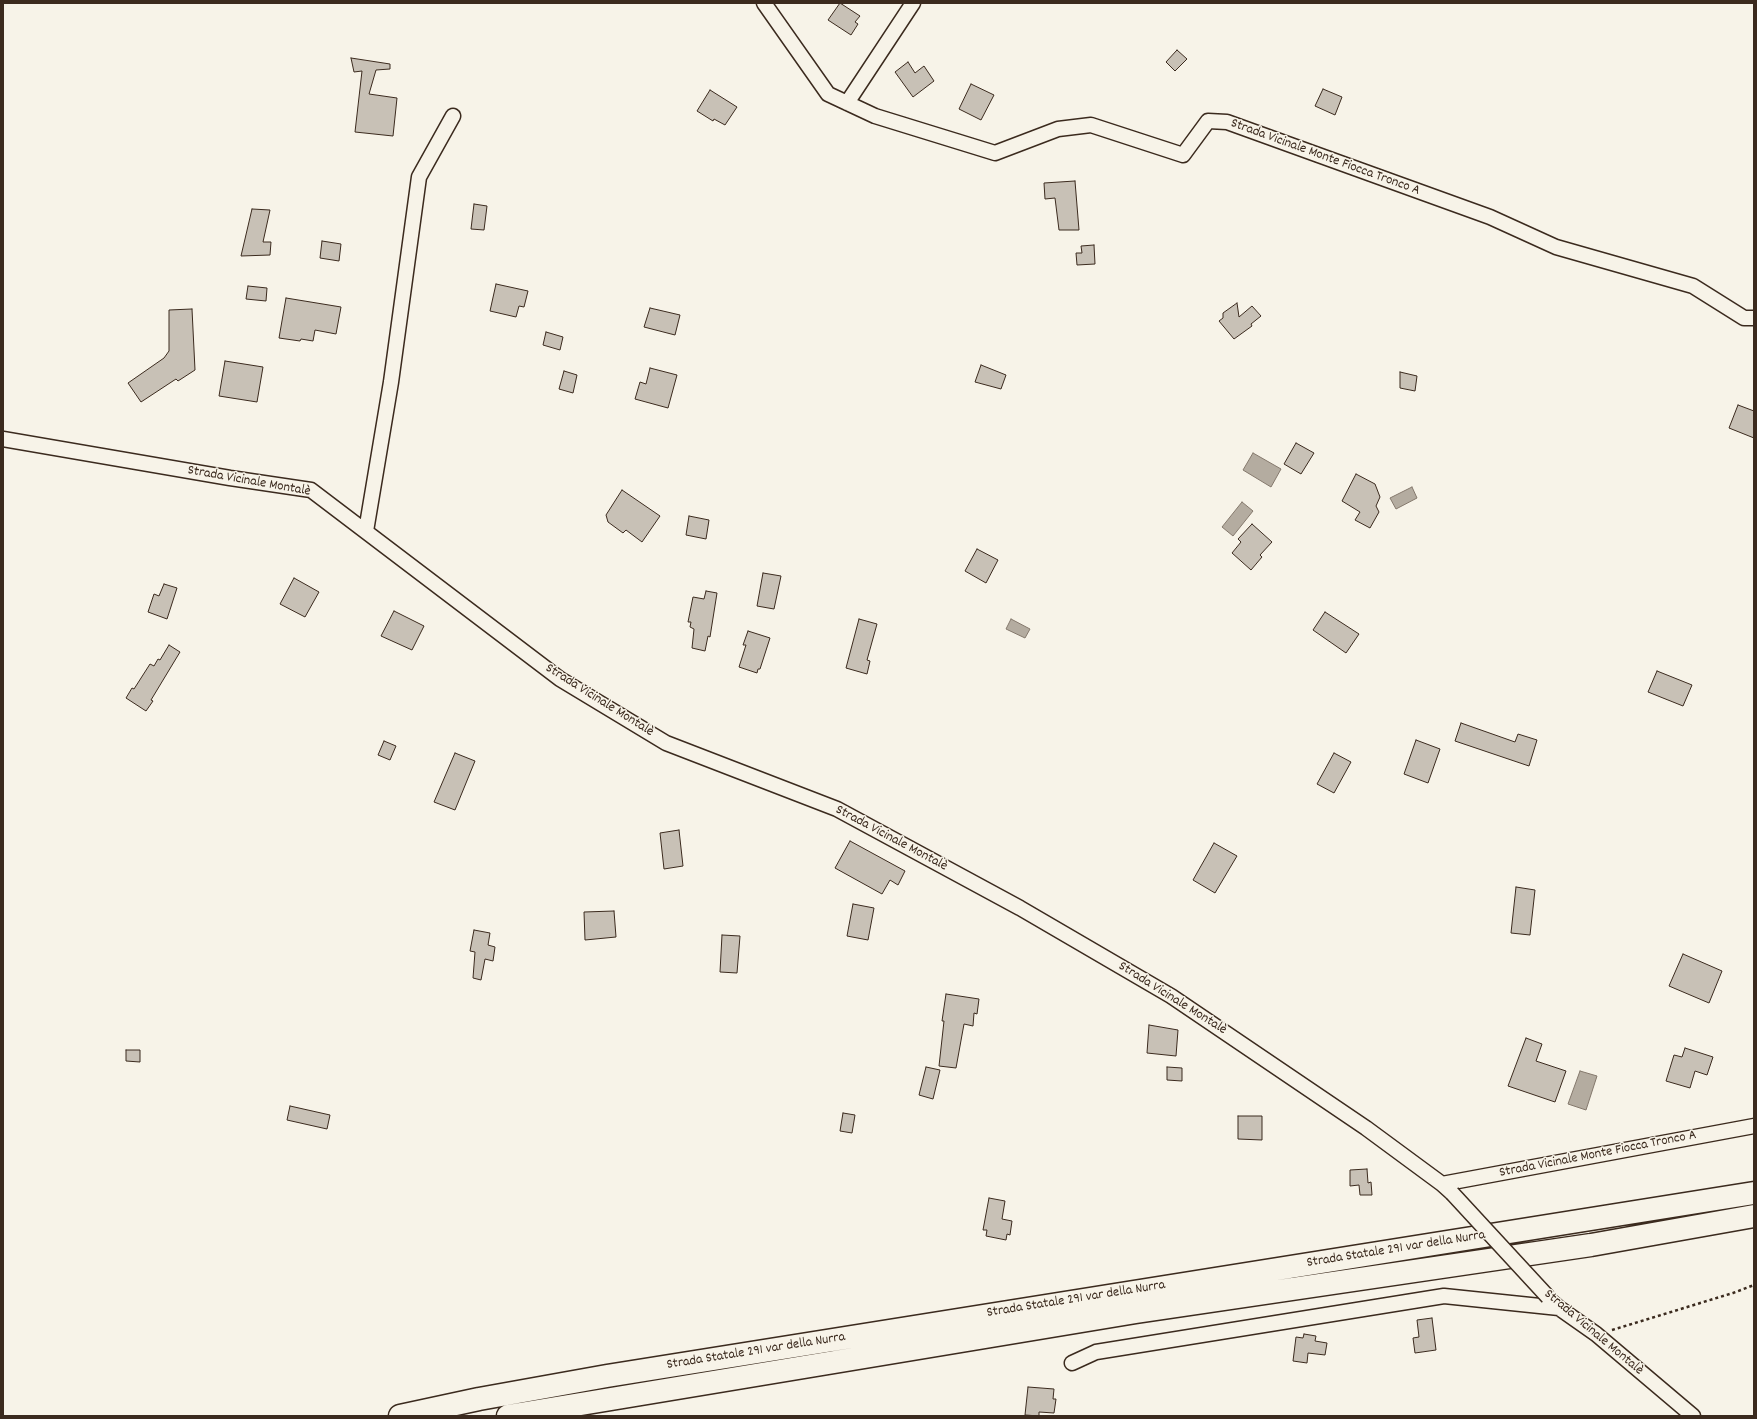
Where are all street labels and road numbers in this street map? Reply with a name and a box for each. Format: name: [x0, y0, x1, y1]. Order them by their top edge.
street label: Strada Vicinale Monte Fiocca Tronco A: [1228, 116, 1422, 200]
street label: Strada Vicinale Montalè: [186, 463, 312, 501]
street label: Strada Vicinale Montalè: [542, 661, 656, 741]
street label: Strada Vicinale Montalè: [832, 802, 950, 876]
street label: Strada Vicinale Montalè: [1115, 959, 1229, 1039]
street label: Strada Vicinale Monte Fiocca Tronco A: [1498, 1128, 1698, 1182]
street label: Strada Statale 291 var della Nurra: [1306, 1228, 1486, 1272]
street label: Strada Statale 291 var della Nurra: [986, 1278, 1166, 1322]
street label: Strada Vicinale Montalè: [1540, 1287, 1646, 1379]
street label: Strada Statale 291 var della Nurra: [666, 1330, 846, 1374]

